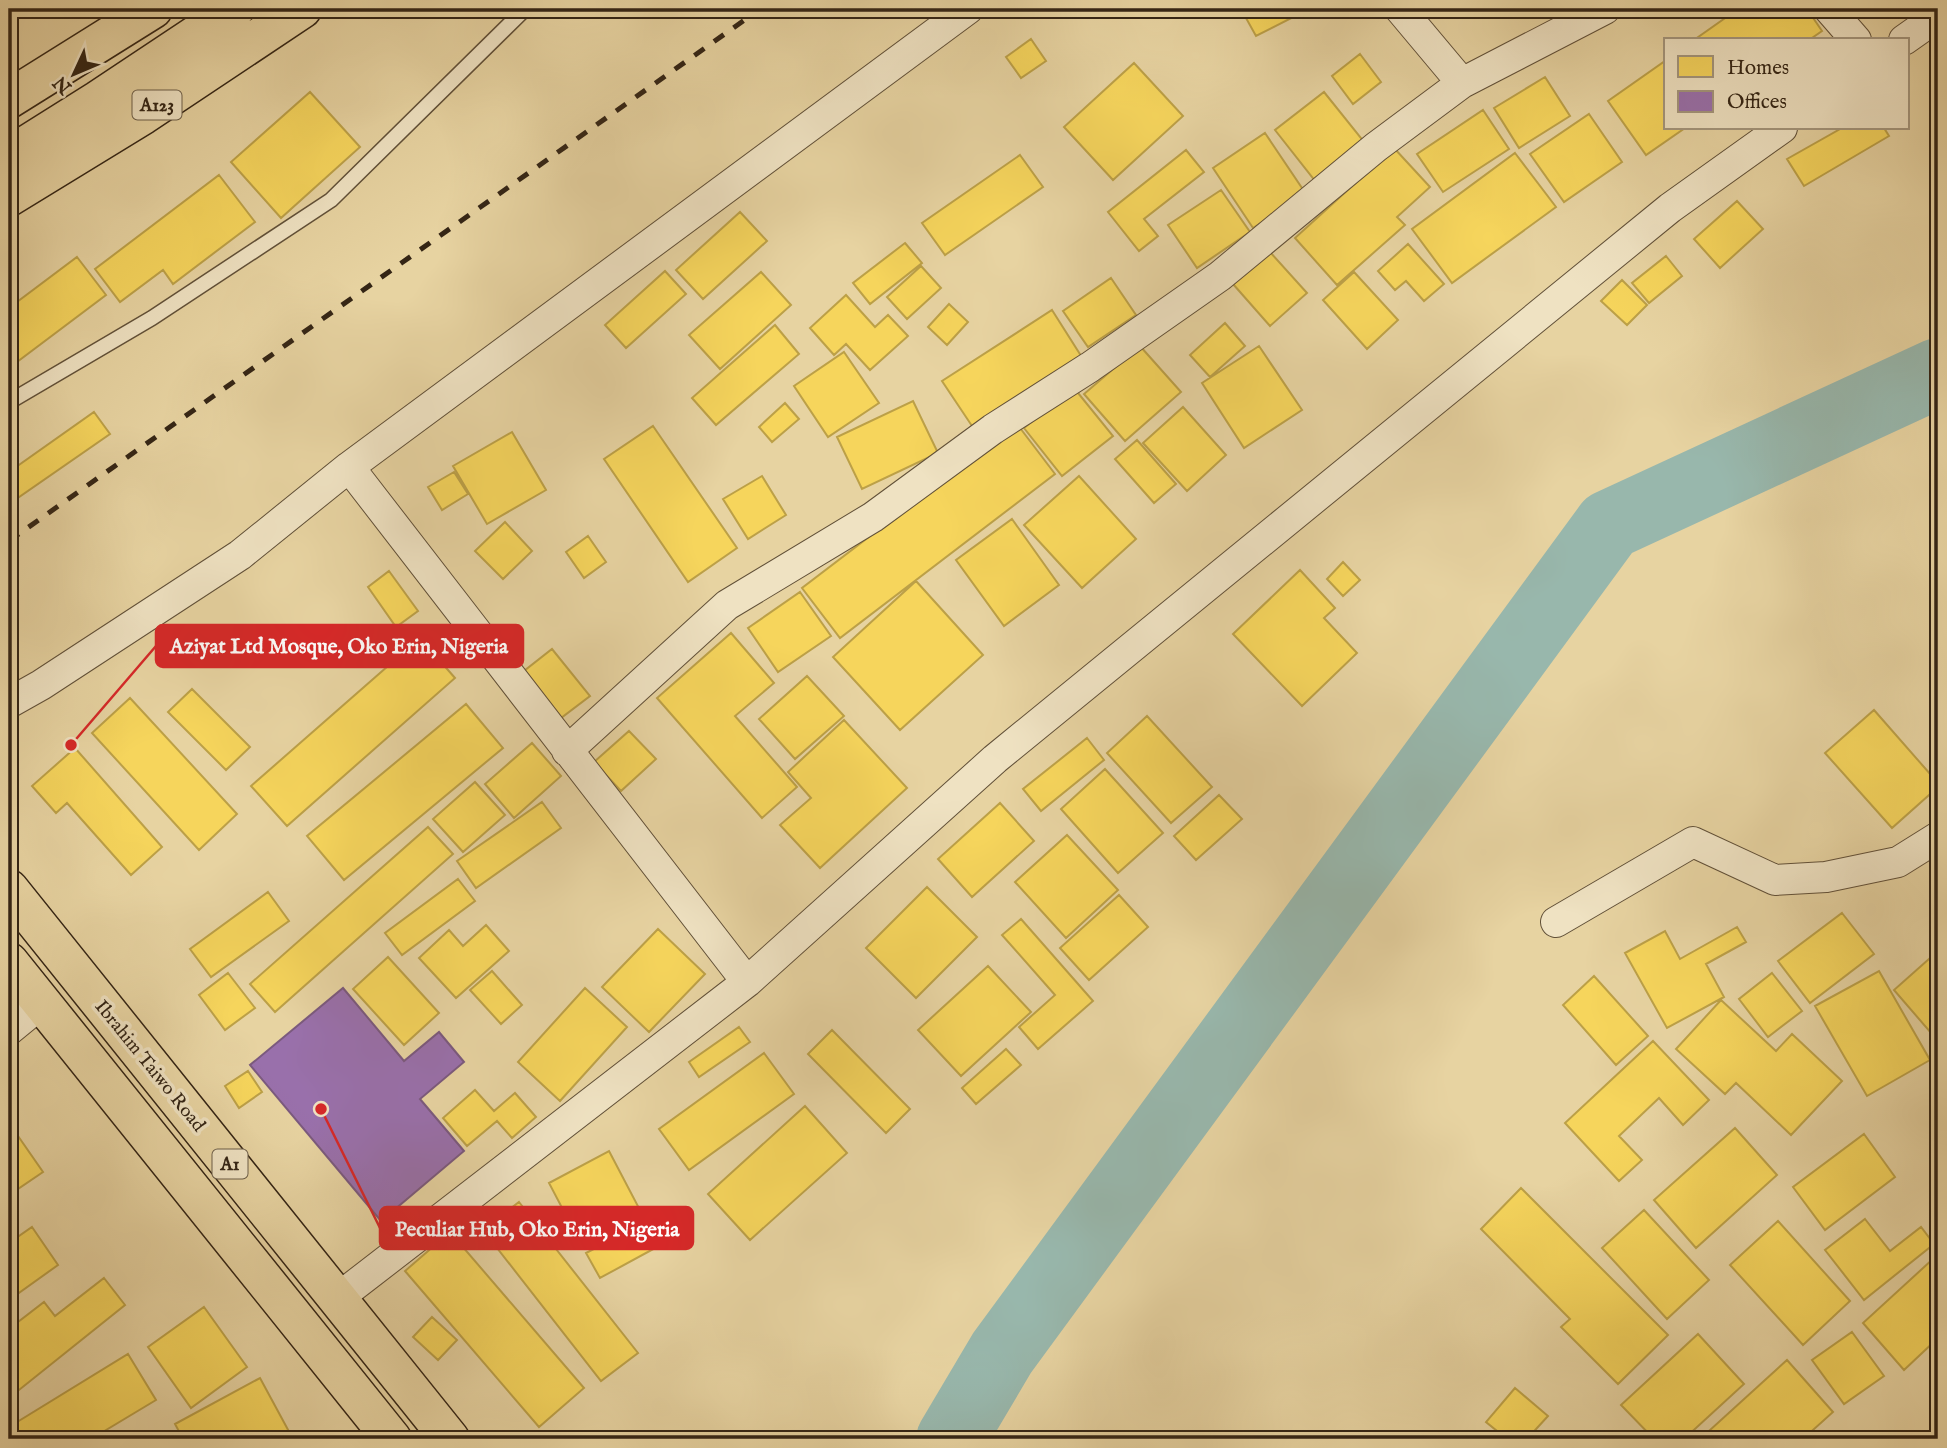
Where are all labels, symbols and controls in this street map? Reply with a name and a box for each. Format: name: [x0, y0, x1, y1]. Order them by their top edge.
north arrow: [38, 38, 108, 108]
legend: [1664, 38, 1909, 130]
text: Homes: [1727, 55, 1789, 82]
text: N: [48, 70, 78, 99]
text: Offices: [1727, 89, 1787, 116]
road number: A123: [132, 90, 182, 120]
callout: Aziyat Ltd Mosque, Oko Erin, Nigeria: [156, 625, 523, 667]
text: Aziyat Ltd Mosque, Oko Erin, Nigeria: [169, 634, 509, 661]
street label: Ibrahim Taiwo Road: [89, 995, 211, 1138]
road number: A1: [212, 1149, 247, 1178]
callout: Peculiar Hub, Oko Erin, Nigeria: [380, 1207, 693, 1249]
text: Peculiar Hub, Oko Erin, Nigeria: [395, 1217, 680, 1244]

